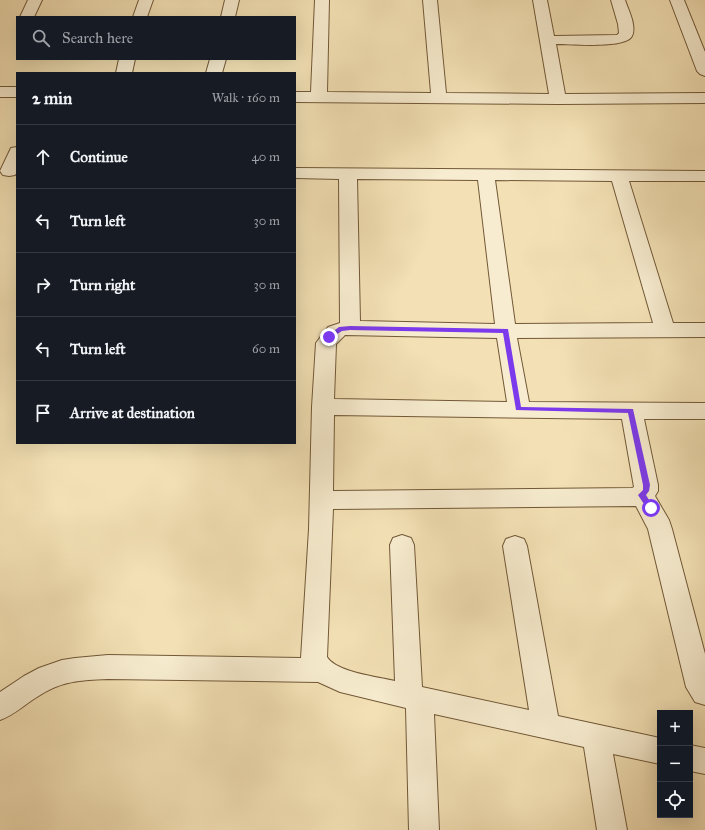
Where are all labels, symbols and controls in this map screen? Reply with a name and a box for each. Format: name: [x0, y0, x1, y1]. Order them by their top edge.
search box: [16, 16, 296, 60]
icon: search: [30, 27, 52, 49]
text: Search here: [62, 29, 133, 47]
text: 2 min: [32, 88, 72, 109]
text: Walk · 160 m: [212, 90, 280, 106]
icon: ahead: [32, 146, 54, 168]
text: Continue: [70, 148, 128, 166]
text: 40 m: [251, 149, 280, 165]
icon: left: [32, 210, 54, 232]
text: Turn left: [70, 212, 126, 230]
text: 30 m: [254, 213, 280, 229]
icon: right: [32, 274, 54, 296]
text: Turn right: [70, 276, 135, 294]
text: 30 m: [254, 277, 280, 293]
route end: [320, 328, 338, 346]
icon: left: [32, 338, 54, 360]
text: Turn left: [70, 340, 126, 358]
text: 60 m: [252, 341, 280, 357]
icon: arrive: [32, 402, 54, 424]
text: Arrive at destination: [70, 404, 195, 422]
route start: [642, 499, 660, 517]
map controls: [657, 710, 693, 818]
button: +: [657, 710, 693, 746]
button: −: [657, 746, 693, 782]
button: locate: [657, 782, 693, 818]

